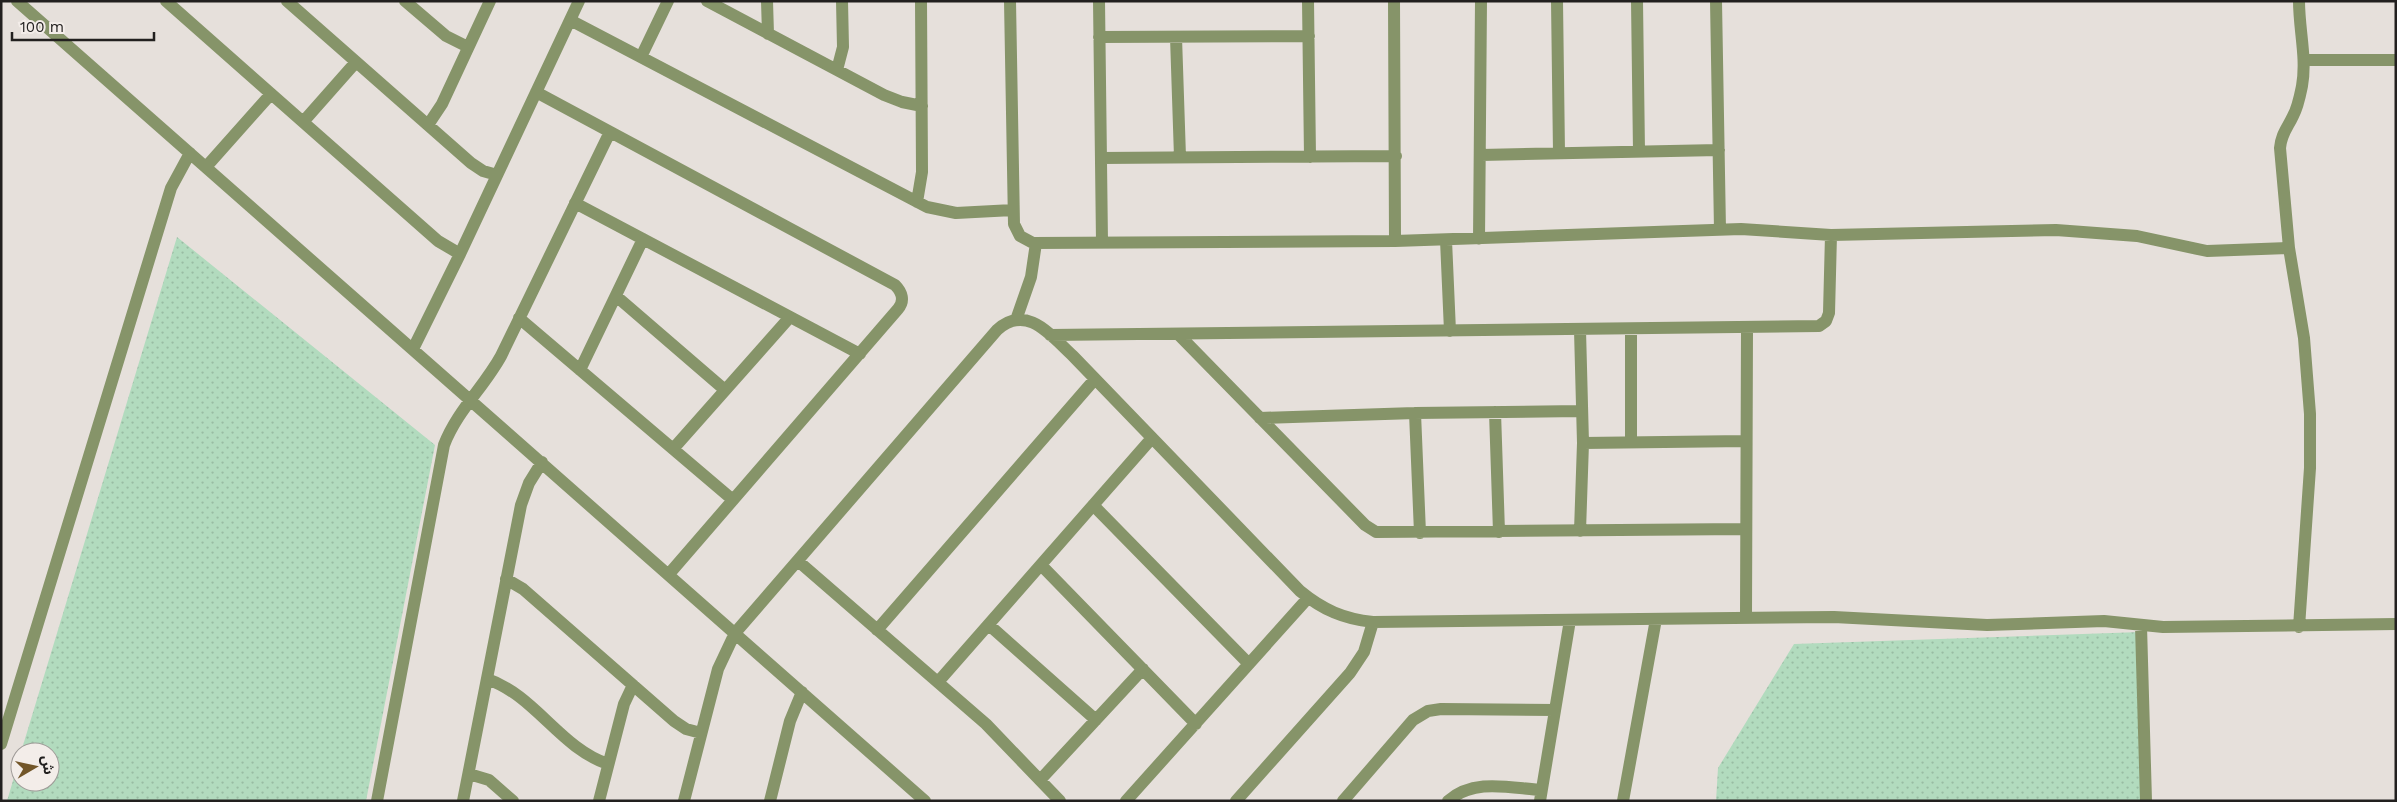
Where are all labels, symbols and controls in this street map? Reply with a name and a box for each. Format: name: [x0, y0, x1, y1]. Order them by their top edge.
scale bar: [12, 10, 155, 42]
text: 100 m: [20, 18, 64, 36]
north arrow: [10, 742, 60, 792]
text: ش: [38, 754, 57, 776]

